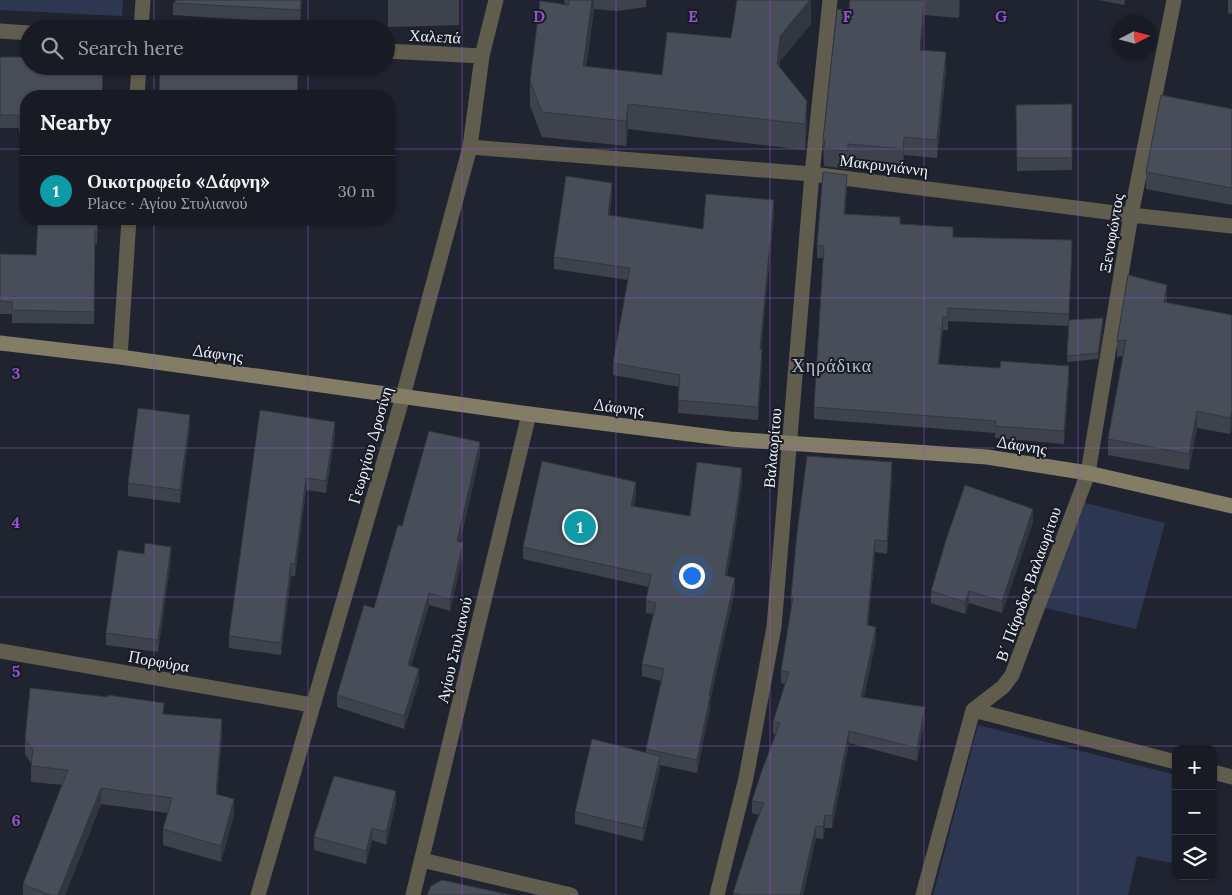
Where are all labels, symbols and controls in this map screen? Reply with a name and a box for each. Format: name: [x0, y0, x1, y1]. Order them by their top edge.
text: D: [533, 6, 545, 26]
text: E: [688, 6, 698, 26]
text: F: [842, 6, 852, 26]
text: G: [995, 6, 1007, 26]
north arrow: [1112, 15, 1157, 60]
search box: [20, 20, 395, 75]
street label: Χαλεπά: [408, 25, 462, 47]
icon: search: [38, 34, 66, 62]
text: Search here: [78, 36, 184, 60]
text: Nearby: [40, 109, 111, 136]
street label: Μακρυγιάννη: [839, 150, 929, 180]
text: Οικοτροφείο «Δάφνη»: [87, 169, 270, 193]
text: 1: [53, 181, 59, 201]
text: 30 m: [338, 181, 375, 201]
street label: Ξενοφώντος: [1094, 191, 1128, 274]
text: Place · Αγίου Στυλιανού: [87, 193, 247, 213]
street label: Δάφνης: [191, 340, 245, 367]
district label: Χηράδικα: [792, 354, 872, 377]
text: 3: [12, 363, 21, 383]
street label: Γεωργίου Δροσίνη: [344, 384, 396, 506]
street label: Δάφνης: [593, 394, 646, 420]
street label: Βαλαωρίτου: [759, 407, 785, 489]
street label: Δάφνης: [995, 431, 1049, 459]
street label: Β΄ Πάροδος Βαλαωρίτου: [991, 504, 1065, 664]
pin: 1: [564, 508, 596, 546]
text: 4: [12, 512, 21, 532]
your location: [679, 563, 705, 589]
street label: Αγίου Στυλιανού: [432, 595, 476, 705]
street label: Πορφύρα: [127, 646, 192, 676]
text: 5: [12, 661, 21, 681]
map controls: [1172, 745, 1217, 880]
button: +: [1172, 745, 1217, 790]
button: −: [1172, 790, 1217, 835]
text: 6: [11, 810, 21, 830]
button: layers: [1172, 835, 1217, 880]

